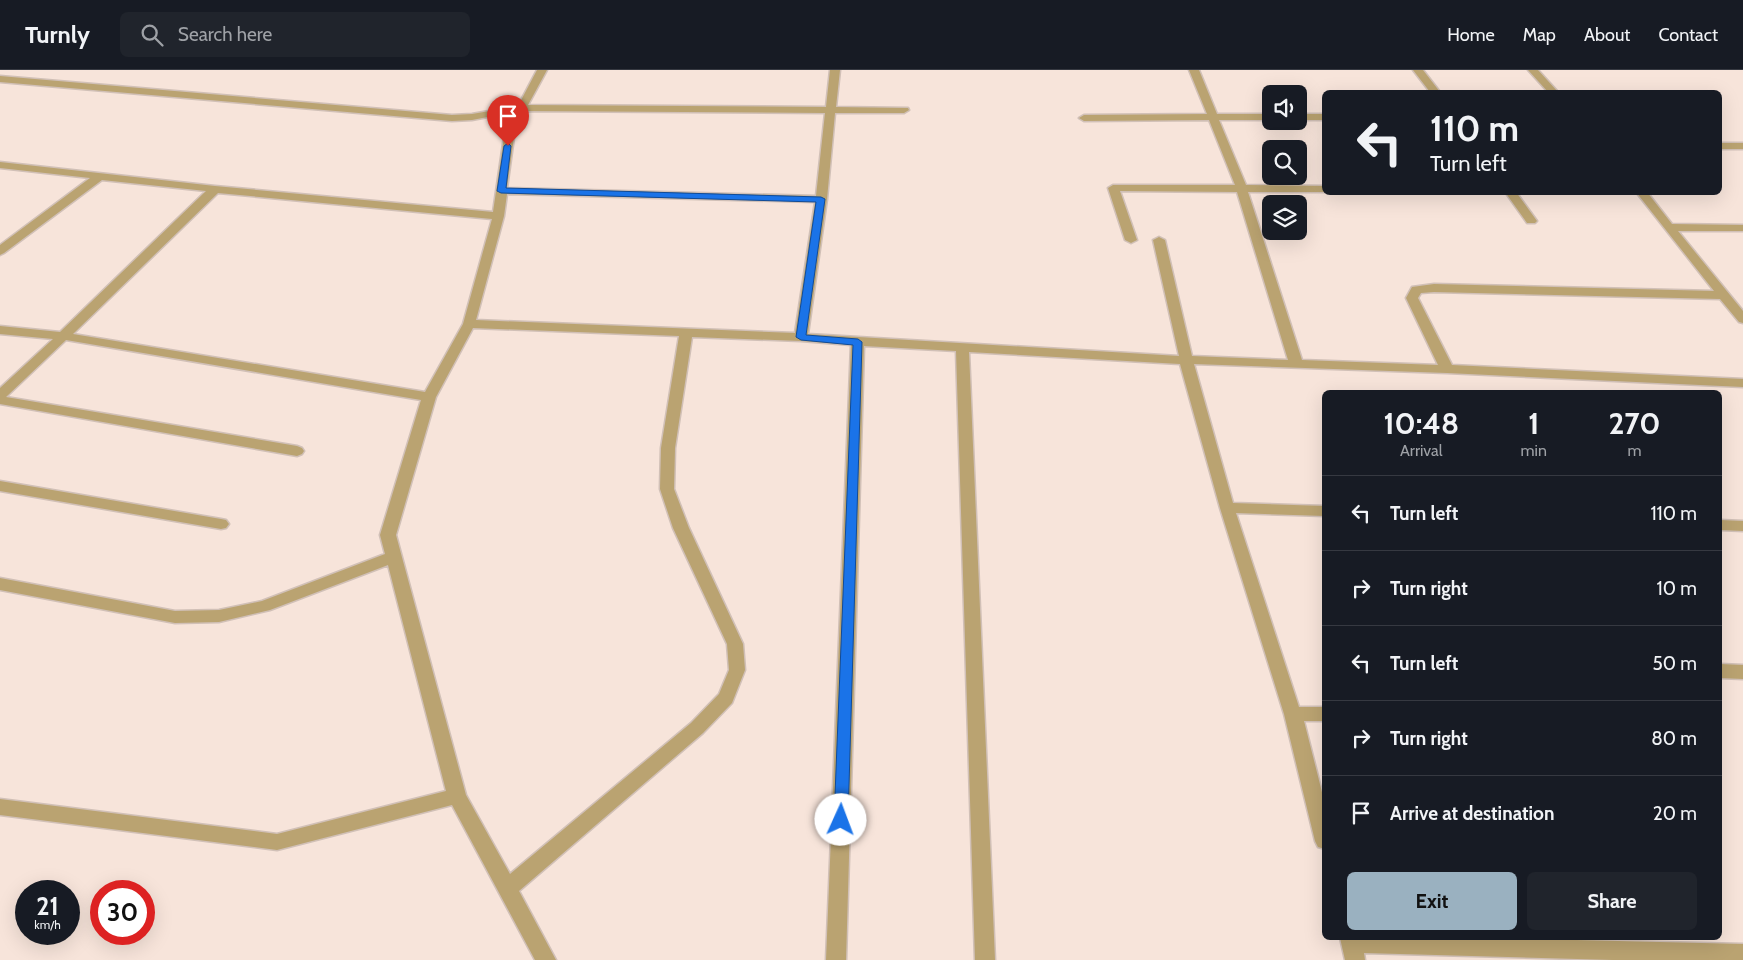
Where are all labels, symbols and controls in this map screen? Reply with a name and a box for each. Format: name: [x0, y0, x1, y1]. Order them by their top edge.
search box: [120, 12, 470, 57]
text: Turnly: [25, 20, 90, 49]
icon: search: [138, 21, 166, 49]
text: Search here: [178, 23, 272, 46]
text: Home: [1447, 24, 1495, 46]
text: Map: [1523, 24, 1556, 46]
text: About: [1584, 24, 1630, 46]
text: Contact: [1658, 24, 1718, 46]
map controls: [1262, 85, 1307, 240]
button: sound: [1262, 85, 1307, 130]
pin: [487, 95, 529, 146]
icon: arrive: [494, 102, 522, 130]
text: 110 m: [1430, 107, 1519, 150]
icon: left: [1347, 110, 1412, 175]
button: search: [1262, 140, 1307, 185]
text: Turn left: [1430, 150, 1507, 177]
button: layers: [1262, 195, 1307, 240]
text: 10:48: [1383, 405, 1459, 442]
text: 1: [1528, 405, 1539, 442]
text: 270: [1608, 405, 1661, 442]
text: Arrival: [1400, 441, 1443, 460]
text: min: [1521, 441, 1547, 460]
text: m: [1627, 441, 1641, 460]
icon: left: [1347, 499, 1375, 527]
text: Turn left: [1390, 502, 1458, 525]
text: 110 m: [1650, 502, 1697, 525]
icon: right: [1347, 574, 1375, 602]
text: Turn right: [1390, 577, 1468, 600]
text: 10 m: [1657, 577, 1697, 600]
icon: left: [1347, 649, 1375, 677]
text: Turn left: [1390, 652, 1458, 675]
text: 50 m: [1653, 652, 1697, 675]
icon: right: [1347, 724, 1375, 752]
text: Turn right: [1390, 727, 1468, 750]
text: 80 m: [1651, 727, 1697, 750]
position arrow: [814, 793, 866, 845]
icon: arrive: [1347, 799, 1375, 827]
text: Arrive at destination: [1390, 802, 1554, 825]
text: 20 m: [1653, 802, 1697, 825]
button: Exit: [1347, 872, 1517, 930]
button: Share: [1527, 872, 1697, 930]
speed limit sign: 30: [90, 880, 155, 945]
text: 21: [36, 891, 59, 921]
text: km/h: [34, 917, 61, 932]

